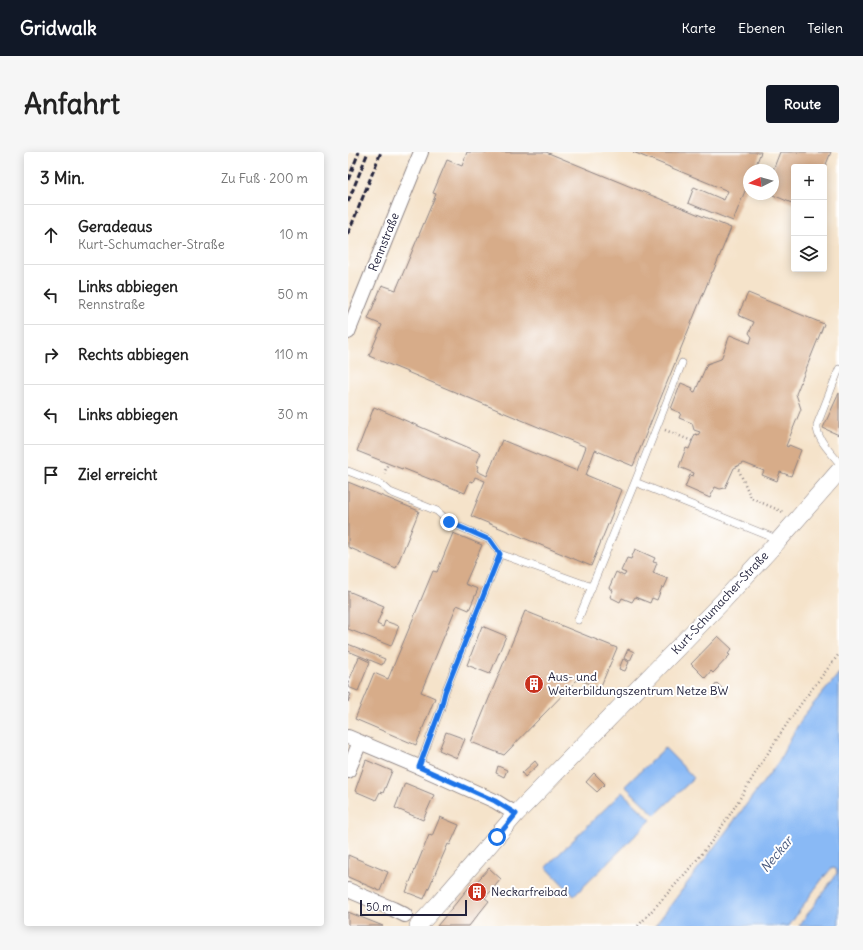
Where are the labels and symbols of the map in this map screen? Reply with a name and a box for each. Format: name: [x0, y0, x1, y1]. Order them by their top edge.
north arrow: [743, 164, 779, 200]
street label: Rennstraße: [365, 210, 402, 273]
route end: [440, 513, 458, 531]
street label: Kurt-Schumacher-Straße: [668, 548, 771, 657]
place label: Aus- und Weiterbildungszentrum Netze BW: [548, 669, 729, 698]
building icon: Aus- und Weiterbildungszentrum Netze BW: [523, 673, 545, 695]
route start: [488, 828, 506, 846]
water label: Neckar: [756, 832, 797, 876]
building icon: Neckarfreibad: [466, 881, 488, 903]
place label: Neckarfreibad: [491, 884, 568, 899]
scale bar: [360, 898, 467, 917]

